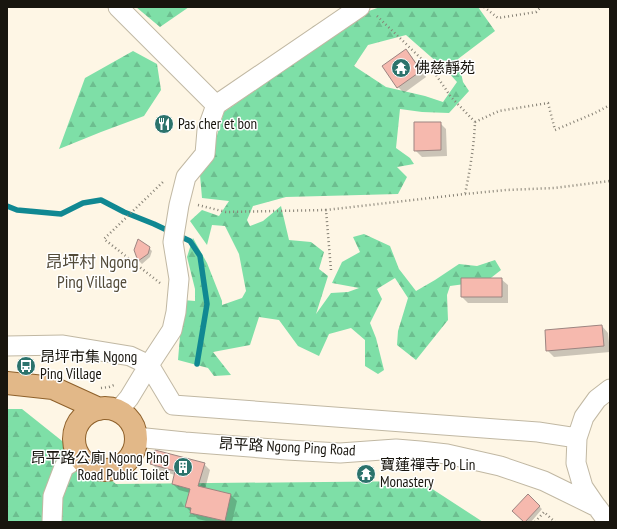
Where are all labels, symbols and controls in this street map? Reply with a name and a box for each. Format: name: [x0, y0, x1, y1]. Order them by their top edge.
temple icon: 佛慈靜苑: [390, 57, 412, 79]
place label: 佛慈靜苑: [415, 58, 475, 77]
restaurant icon: Pas cher et bon: [153, 113, 175, 135]
place label: Pas cher et bon: [178, 114, 257, 133]
district label: 昂坪村 Ngong Ping Village: [45, 251, 139, 293]
place label: 昂坪市集 Ngong Ping Village: [40, 347, 137, 383]
bus stop icon: 昂坪市集 Ngong Ping Village: [15, 355, 37, 377]
street label: 昂平路 Ngong Ping Road: [218, 433, 356, 460]
place label: 昂平路公廁 Ngong Ping Road Public Toilet: [30, 448, 169, 484]
place label: 寶蓮禪寺 Po Lin Monastery: [380, 455, 475, 491]
building icon: 昂平路公廁 Ngong Ping Road Public Toilet: [172, 456, 194, 478]
temple icon: 寶蓮禪寺 Po Lin Monastery: [355, 463, 377, 485]

